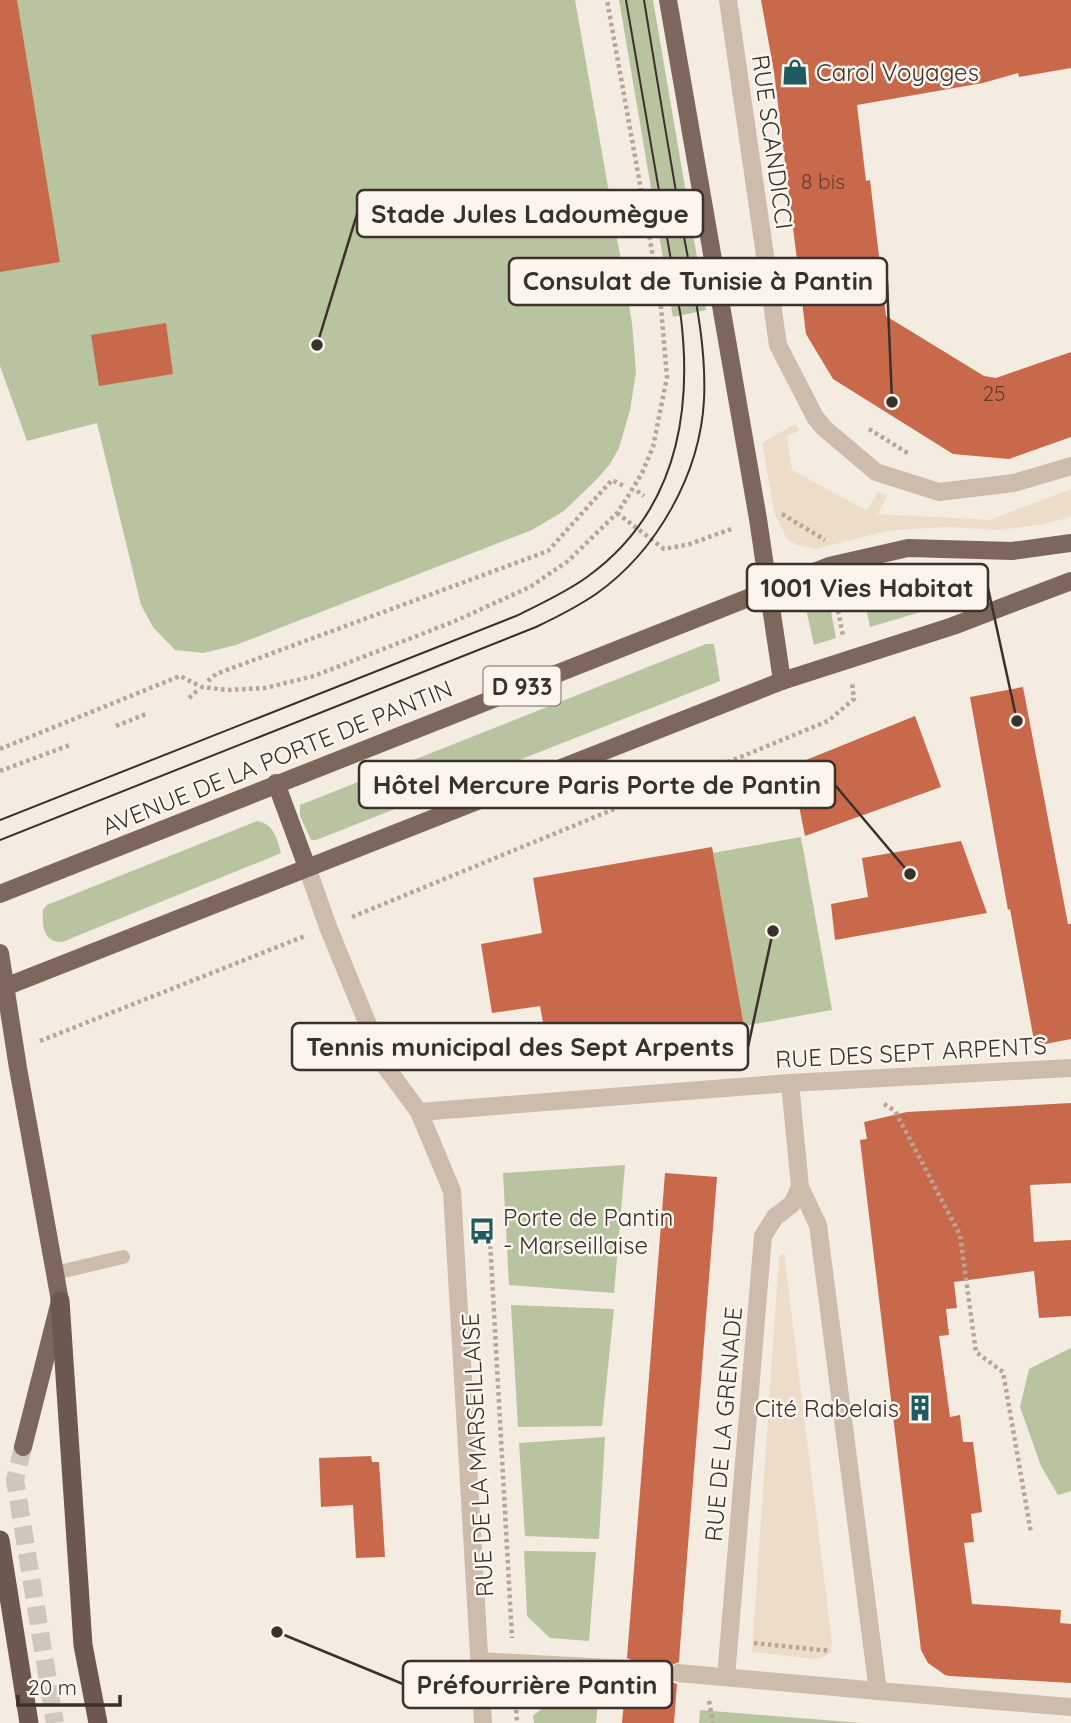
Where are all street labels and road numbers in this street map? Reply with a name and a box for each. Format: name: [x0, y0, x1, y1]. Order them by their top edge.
street label: RUE SCANDICCI: [746, 53, 800, 231]
road number: D 933: [484, 666, 560, 706]
street label: AVENUE DE LA PORTE DE PANTIN: [98, 673, 456, 841]
street label: RUE DES SEPT ARPENTS: [775, 1030, 1047, 1074]
street label: RUE DE LA GRENADE: [698, 1305, 748, 1543]
street label: RUE DE LA MARSEILLAISE: [455, 1312, 499, 1598]

